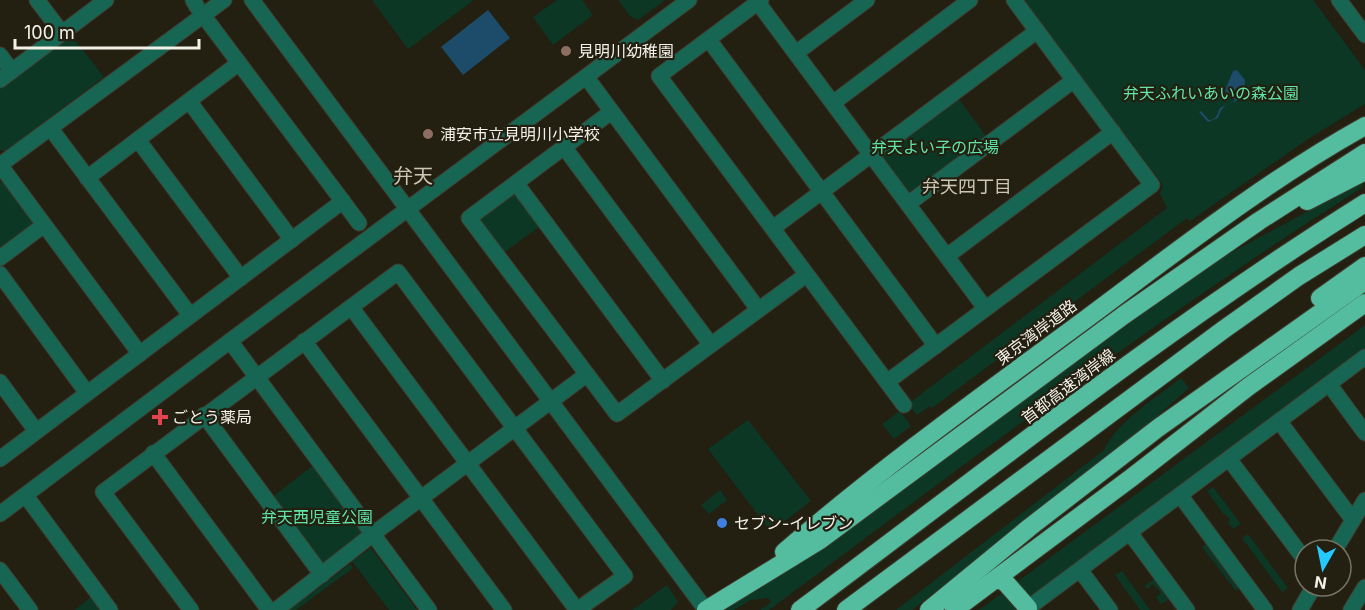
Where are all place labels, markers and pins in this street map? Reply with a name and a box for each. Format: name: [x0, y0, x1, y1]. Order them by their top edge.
place label: 見明川幼稚園: [578, 41, 674, 61]
marker: 見明川幼稚園: [559, 44, 573, 58]
place label: 浦安市立見明川小学校: [440, 124, 600, 144]
marker: 浦安市立見明川小学校: [421, 127, 435, 141]
place label: ごとう薬局: [172, 407, 252, 427]
marker: ごとう薬局: [153, 410, 167, 424]
place label: セブン-イレブン: [734, 513, 853, 533]
marker: セブン-イレブン: [715, 516, 729, 530]

